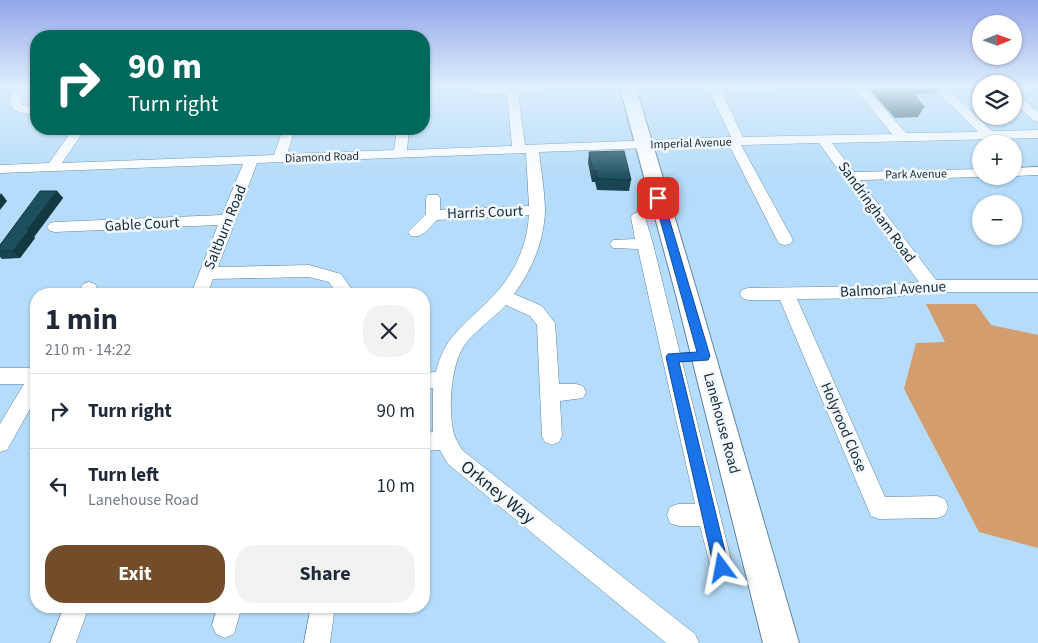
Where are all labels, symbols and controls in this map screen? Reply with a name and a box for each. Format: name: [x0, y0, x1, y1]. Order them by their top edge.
north arrow: [972, 15, 1022, 65]
map controls: [972, 15, 1022, 245]
text: 90 m: [128, 42, 202, 92]
icon: right: [45, 50, 110, 115]
button: layers: [972, 75, 1022, 125]
text: Turn right: [128, 88, 218, 120]
street label: Imperial Avenue: [650, 134, 732, 153]
button: +: [972, 135, 1022, 185]
street label: Diamond Road: [285, 148, 359, 167]
street label: Sandringham Road: [833, 158, 920, 267]
street label: Park Avenue: [885, 165, 947, 184]
pin: [637, 177, 679, 219]
street label: Saltburn Road: [199, 182, 252, 273]
icon: arrive: [644, 184, 672, 212]
button: −: [972, 195, 1022, 245]
street label: Harris Court: [447, 201, 523, 224]
street label: Gable Court: [104, 212, 180, 237]
street label: Balmoral Avenue: [839, 276, 947, 303]
text: 1 min: [45, 298, 118, 341]
button: close: [363, 305, 415, 357]
text: 210 m · 14:22: [45, 339, 132, 361]
street label: Lanehouse Road: [698, 370, 745, 476]
street label: Holyrood Close: [815, 379, 872, 475]
icon: right: [45, 397, 73, 425]
text: Turn right: [88, 398, 172, 425]
text: 90 m: [377, 398, 415, 425]
street label: Orkney Way: [455, 455, 541, 531]
text: Turn left: [88, 462, 159, 489]
icon: left: [45, 472, 73, 500]
text: 10 m: [377, 473, 415, 500]
text: Lanehouse Road: [88, 489, 199, 511]
position arrow: [695, 541, 747, 593]
button: Exit: [45, 545, 225, 603]
button: Share: [235, 545, 415, 603]

